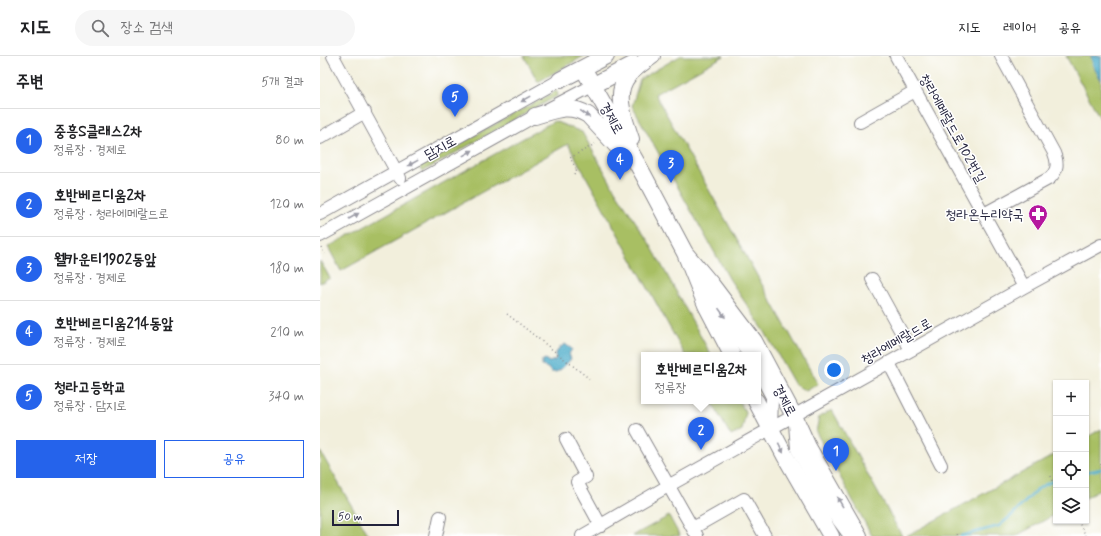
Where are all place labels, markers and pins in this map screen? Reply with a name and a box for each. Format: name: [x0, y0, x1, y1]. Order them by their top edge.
pin: 5: [442, 84, 468, 117]
pin: 4: [607, 147, 633, 180]
pin: 3: [658, 150, 684, 183]
pharmacy icon: 청라온누리약국: [1027, 203, 1049, 231]
place label: 청라온누리약국: [945, 206, 1024, 224]
pin: 2: [688, 417, 714, 450]
pin: 1: [823, 438, 849, 471]

